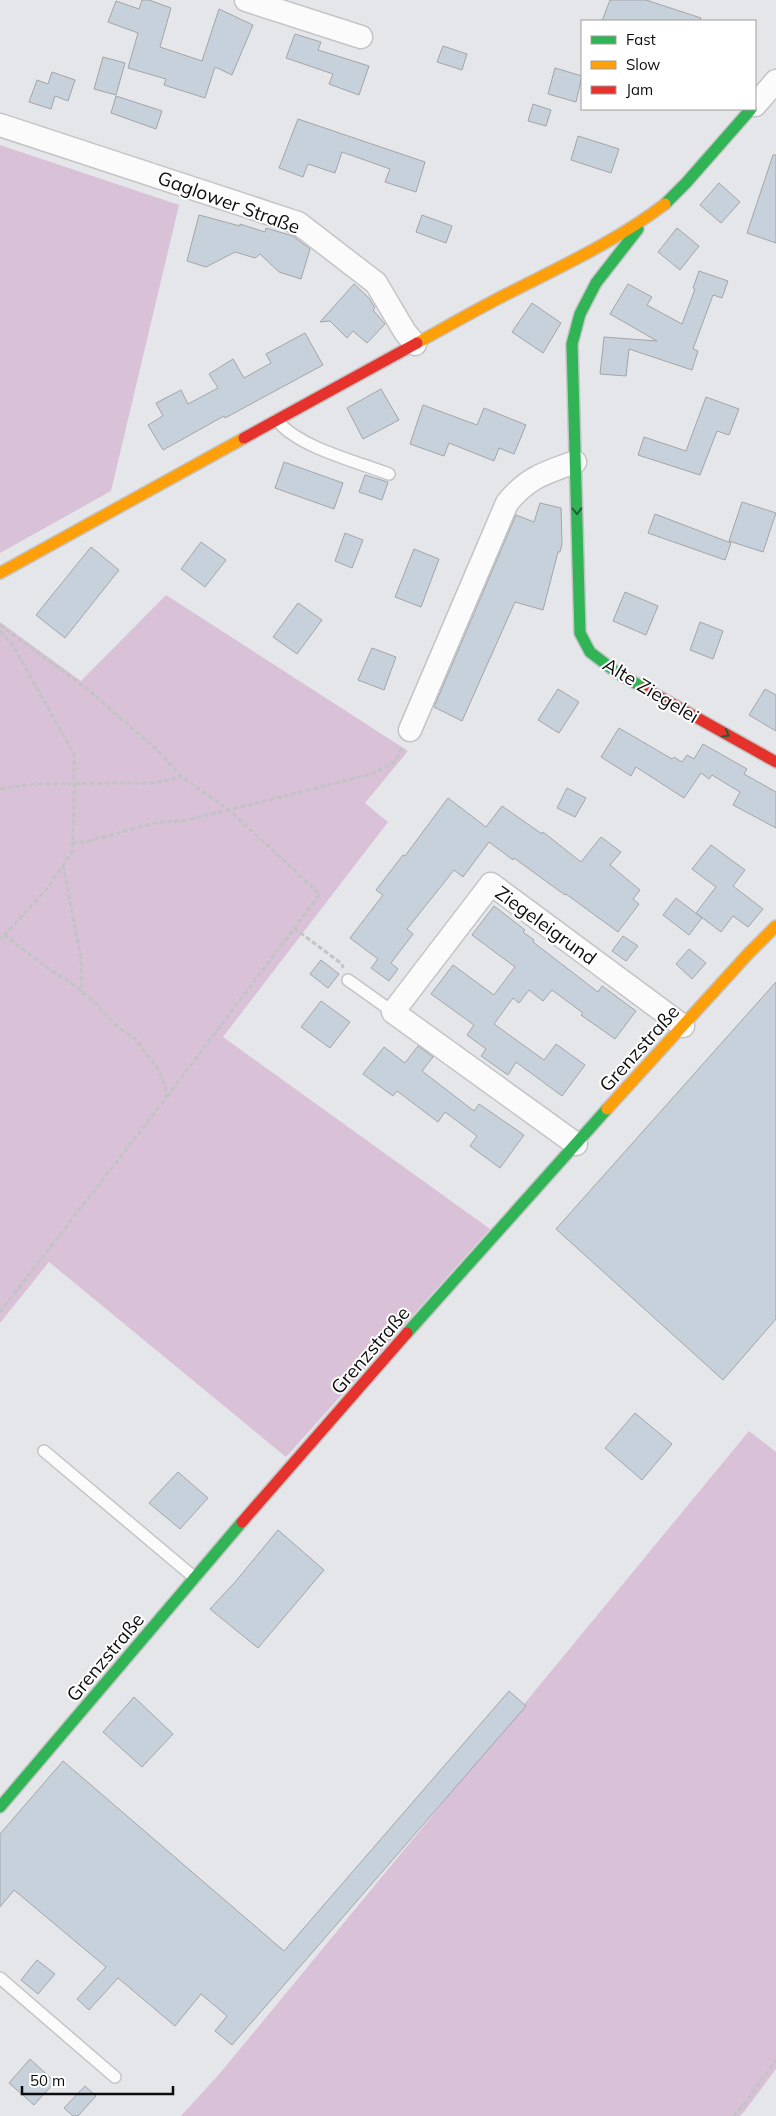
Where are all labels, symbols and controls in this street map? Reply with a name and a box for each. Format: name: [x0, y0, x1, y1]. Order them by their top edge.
legend: [581, 20, 756, 110]
text: Fast: [626, 30, 656, 49]
text: Slow: [626, 55, 660, 74]
text: Jam: [626, 80, 653, 99]
street label: Gaglower Straße: [155, 165, 303, 239]
one-way arrow: [571, 507, 582, 515]
street label: Alte Ziegelei: [599, 652, 703, 728]
one-way arrow: [721, 727, 730, 737]
street label: Ziegeleigrund: [491, 880, 601, 970]
street label: Grenzstraße: [594, 1000, 684, 1096]
street label: Grenzstraße: [325, 1301, 415, 1399]
street label: Grenzstraße: [61, 1608, 149, 1706]
scale bar: [22, 2064, 174, 2096]
text: 50 m: [30, 2071, 65, 2090]

